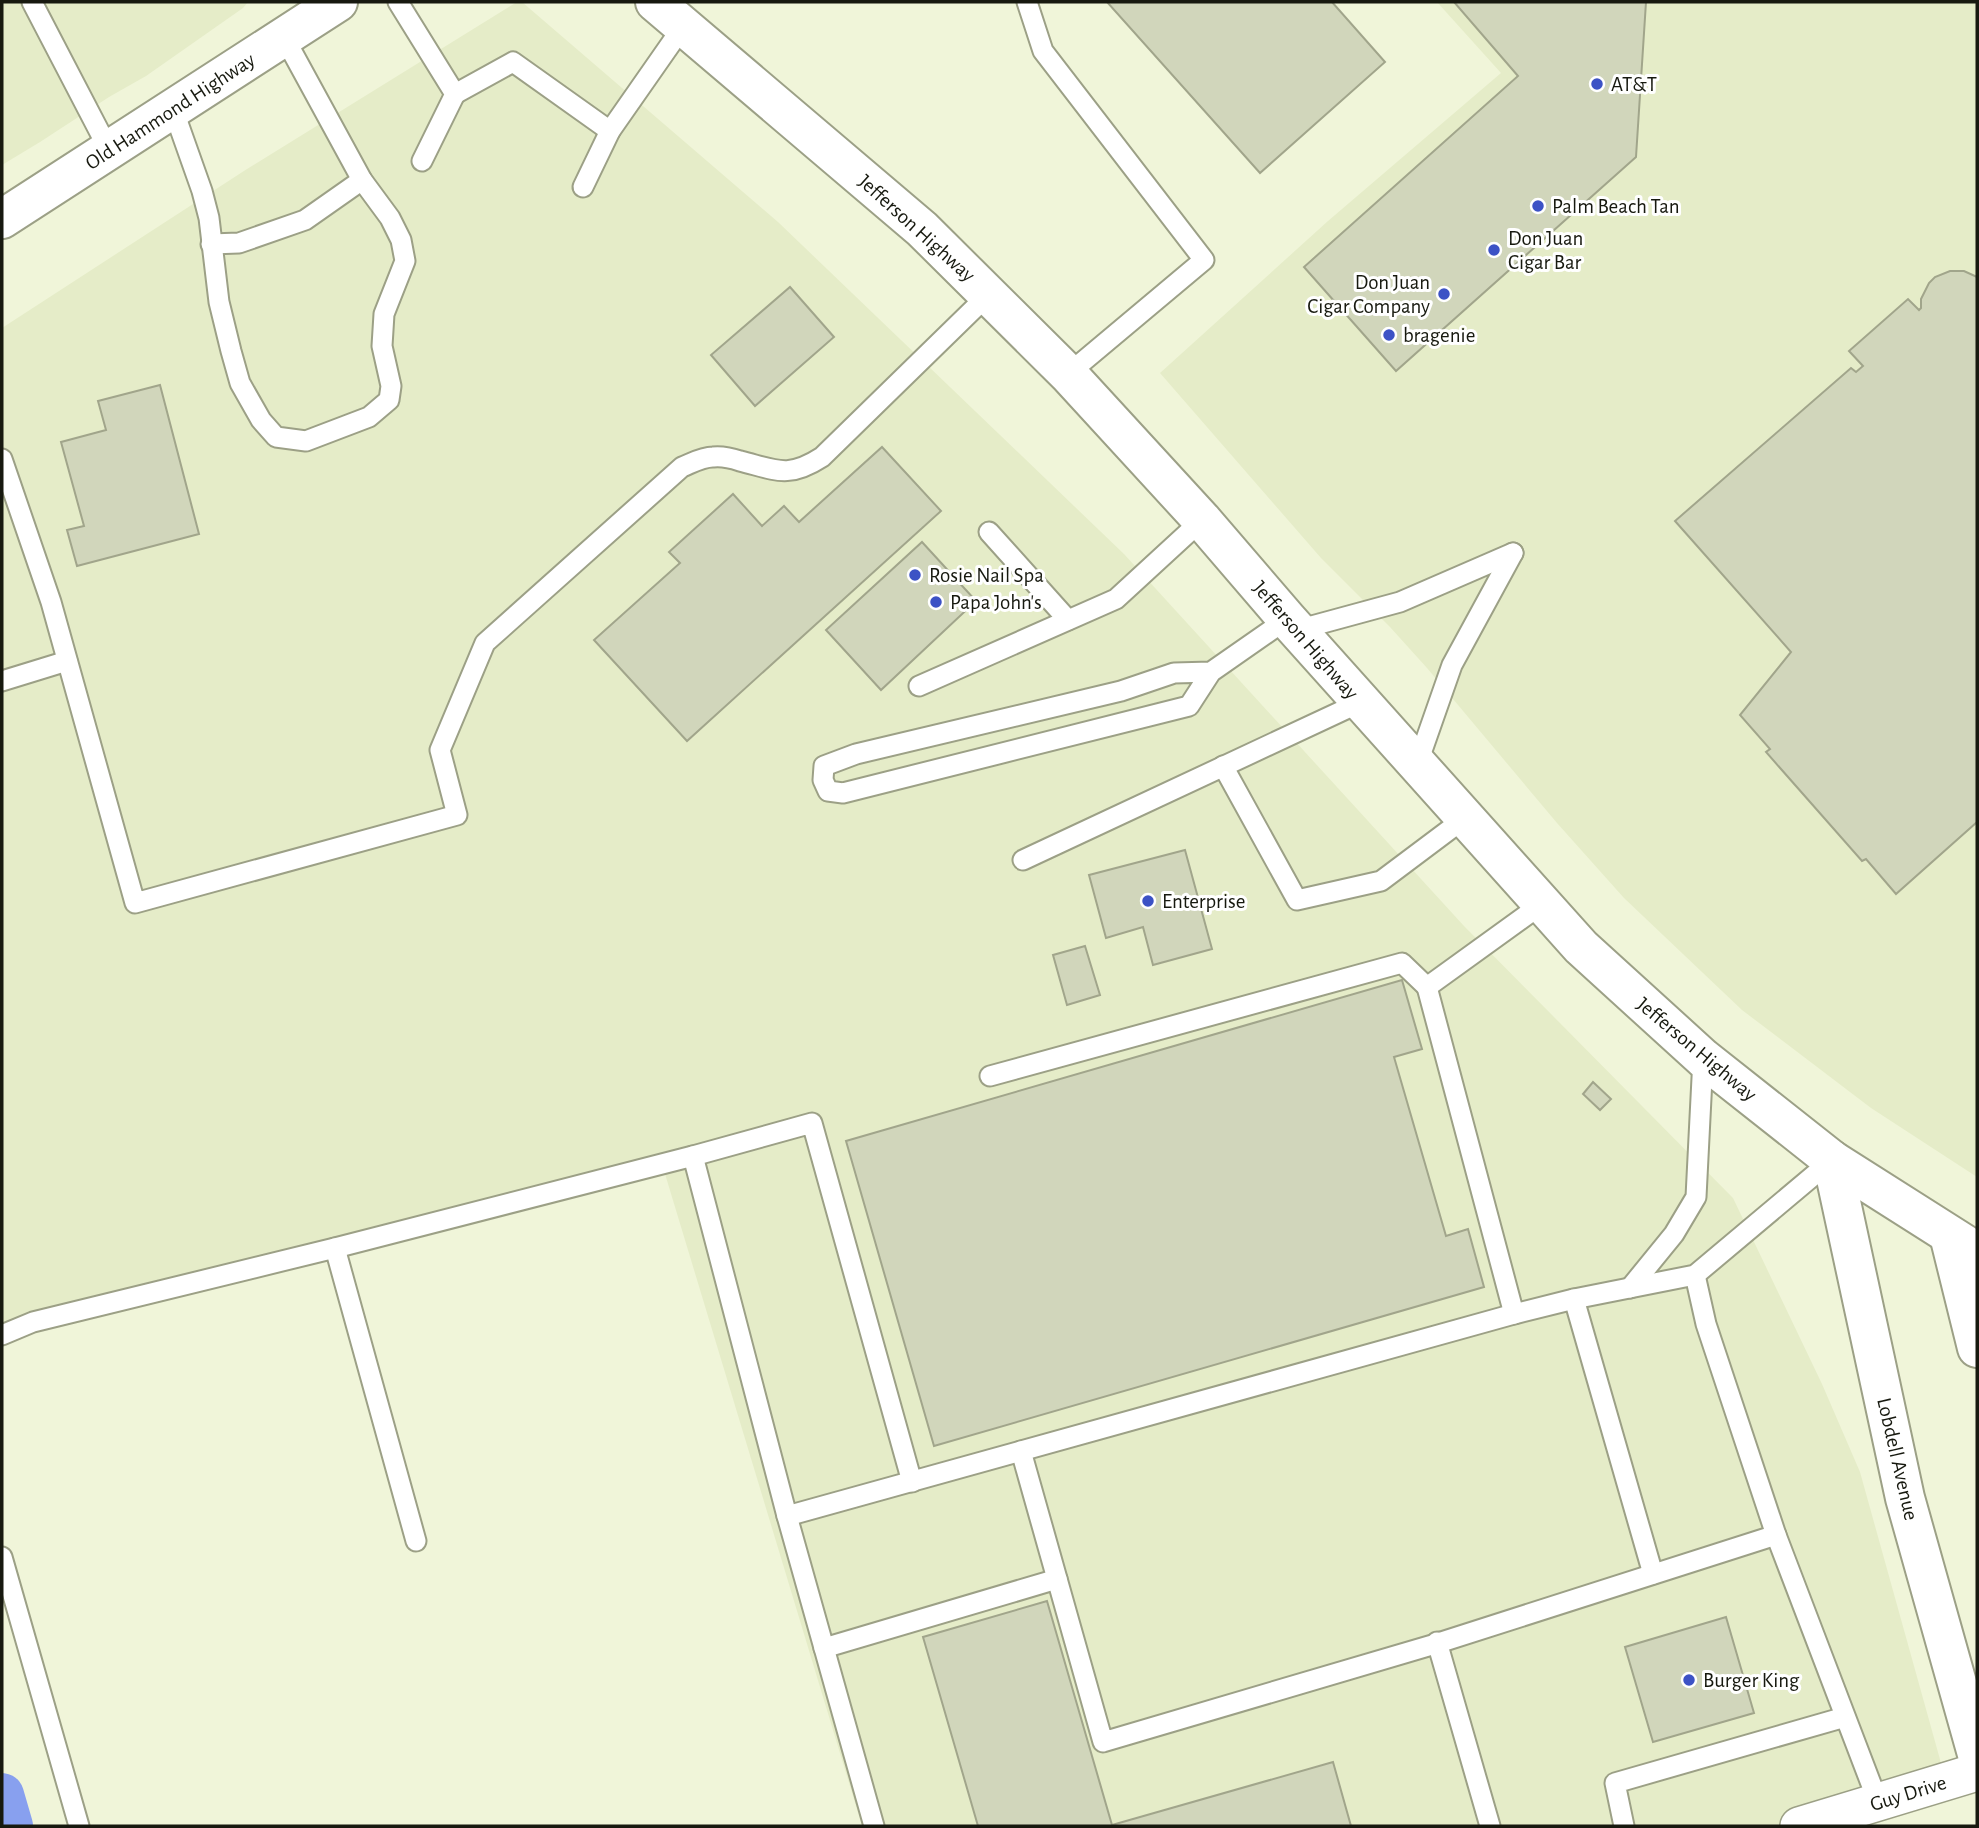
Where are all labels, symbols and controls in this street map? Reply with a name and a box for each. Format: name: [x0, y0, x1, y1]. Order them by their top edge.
street label: Old Hammond Highway: [82, 49, 259, 174]
place label: AT&T: [1611, 74, 1657, 95]
marker: AT&T: [1589, 76, 1605, 92]
street label: Jefferson Highway: [854, 171, 979, 286]
place label: Palm Beach Tan: [1552, 196, 1680, 217]
marker: Palm Beach Tan: [1530, 198, 1546, 214]
place label: Don Juan Cigar Bar: [1508, 228, 1583, 273]
marker: Don Juan Cigar Bar: [1486, 242, 1502, 258]
place label: Don Juan Cigar Company: [1307, 272, 1430, 317]
marker: Don Juan Cigar Company: [1436, 286, 1452, 302]
place label: bragenie: [1403, 325, 1475, 346]
marker: bragenie: [1381, 327, 1397, 343]
place label: Rosie Nail Spa: [929, 565, 1044, 586]
marker: Rosie Nail Spa: [907, 567, 923, 583]
street label: Jefferson Highway: [1249, 577, 1362, 704]
place label: Papa John's: [950, 592, 1042, 613]
marker: Papa John's: [928, 594, 944, 610]
place label: Enterprise: [1162, 891, 1245, 912]
marker: Enterprise: [1140, 893, 1156, 909]
street label: Jefferson Highway: [1633, 993, 1761, 1105]
street label: Lobdell Avenue: [1873, 1396, 1922, 1522]
place label: Burger King: [1703, 1670, 1800, 1691]
marker: Burger King: [1681, 1672, 1697, 1688]
street label: Guy Drive: [1867, 1772, 1949, 1815]

